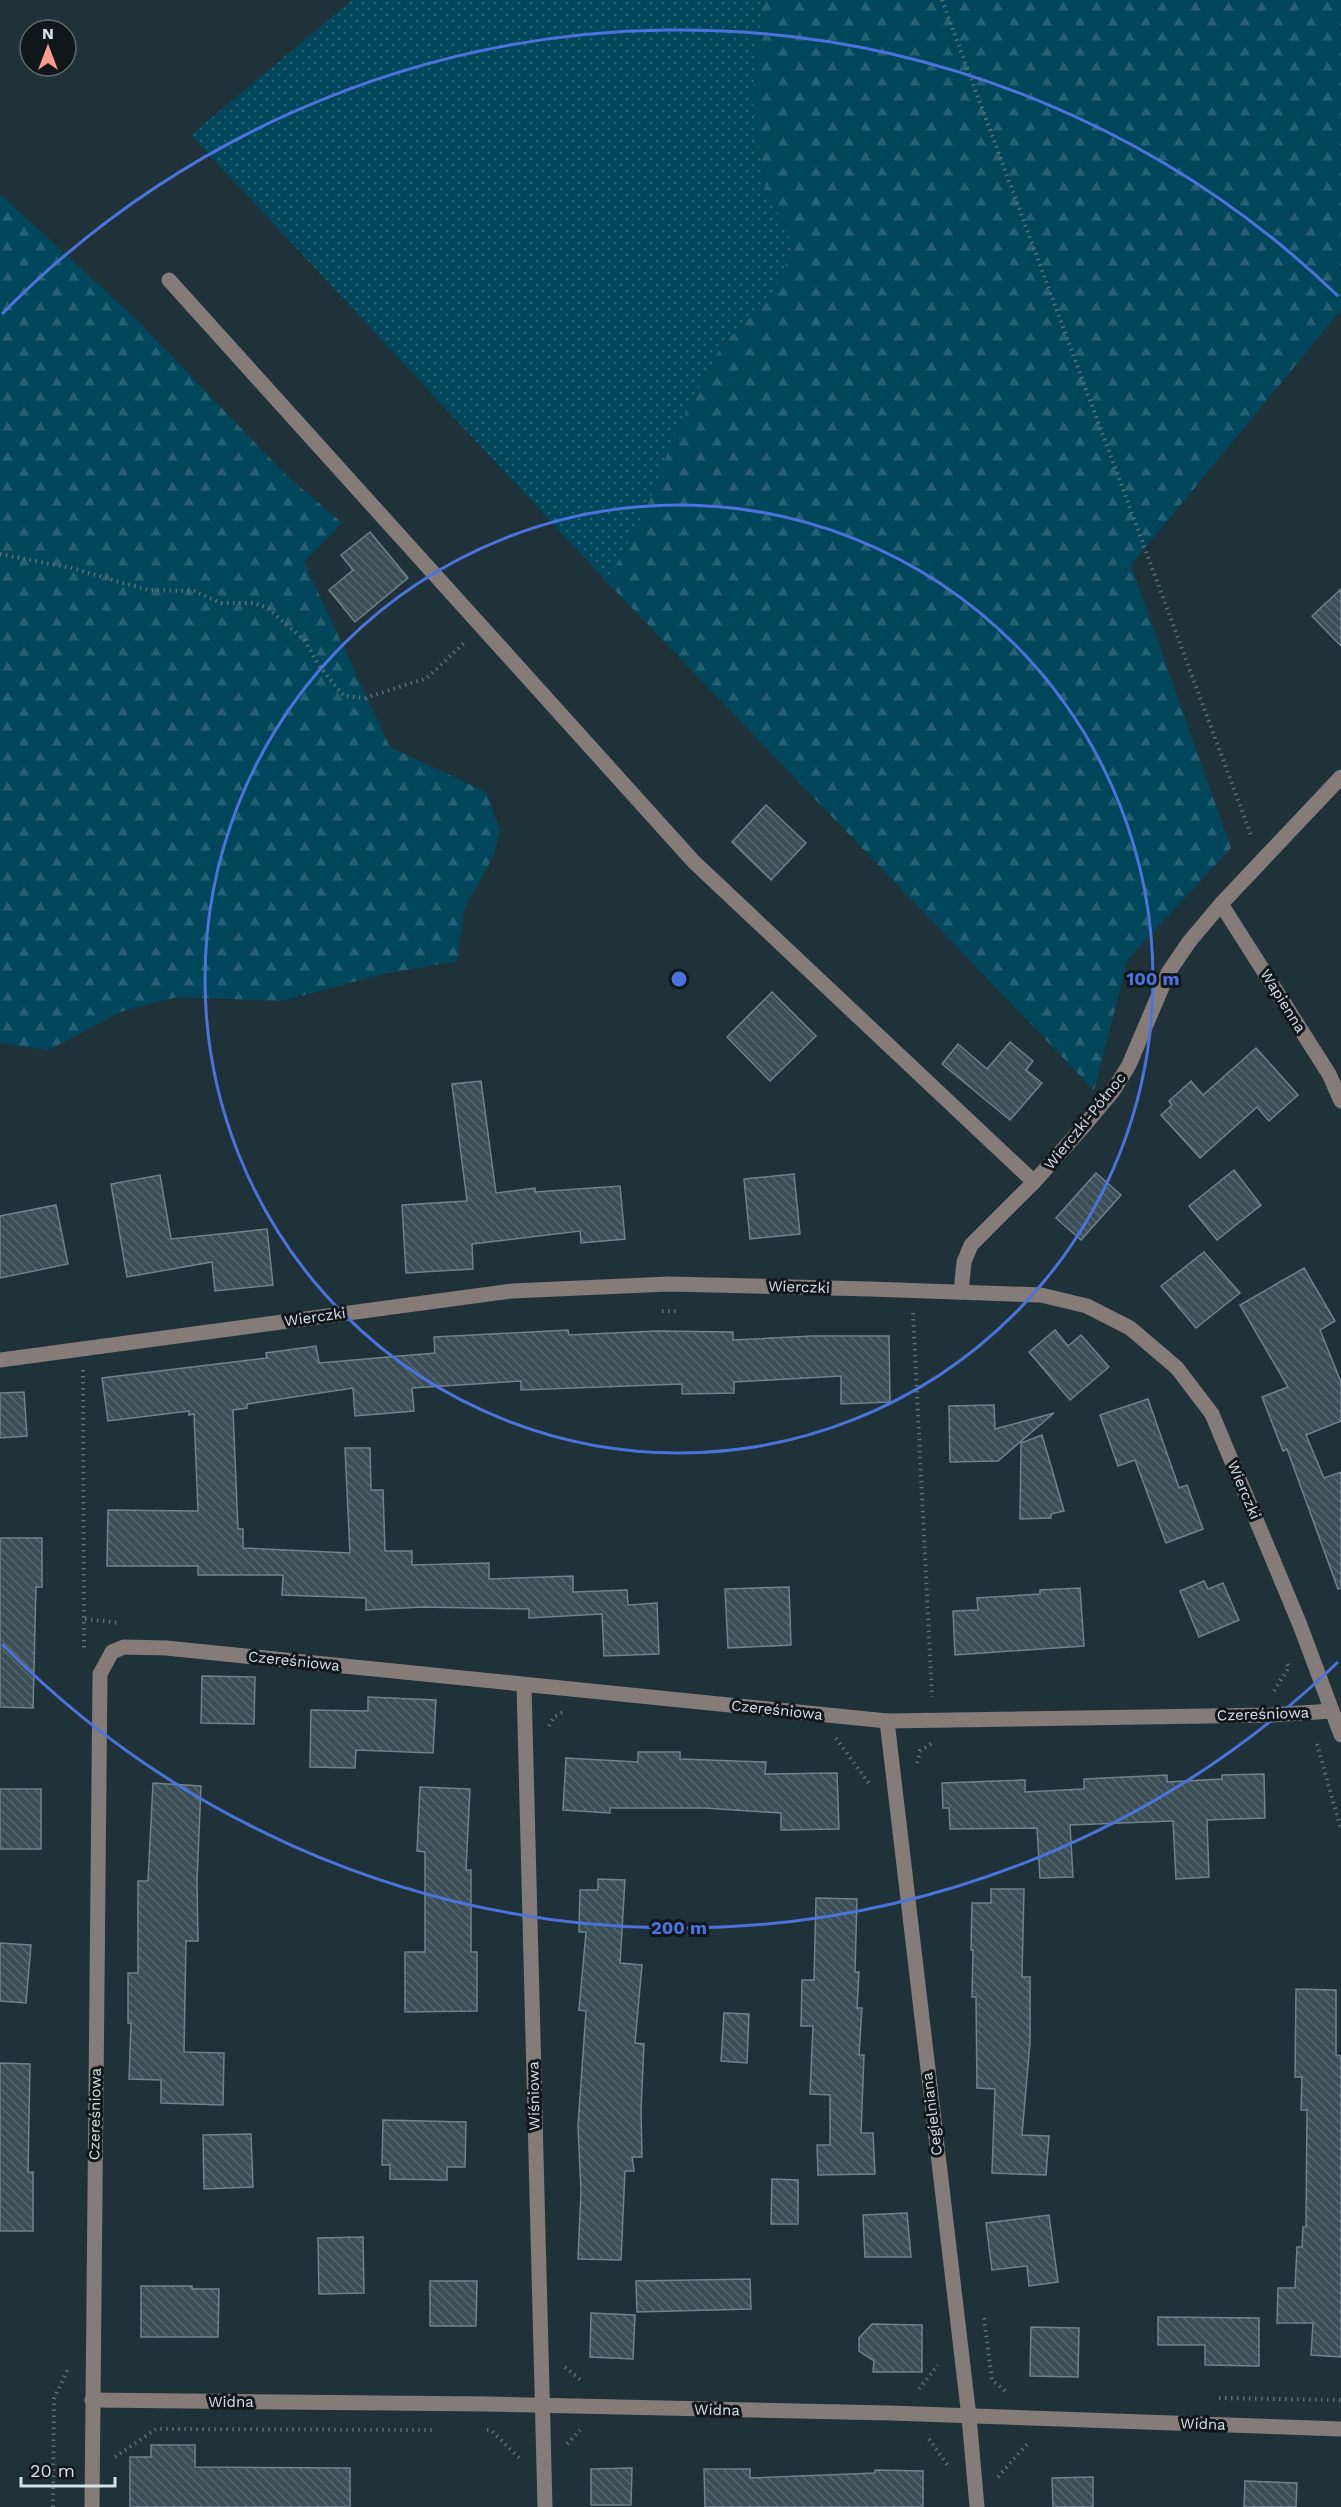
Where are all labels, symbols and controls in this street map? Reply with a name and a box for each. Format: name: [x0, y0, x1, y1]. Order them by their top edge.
north arrow: [18, 18, 78, 78]
text: N: [42, 24, 54, 43]
street label: Wapienna: [1256, 966, 1310, 1036]
text: 100 m: [1126, 968, 1180, 989]
centre of rings: [669, 969, 689, 989]
street label: Wierczki-Północ: [1040, 1069, 1130, 1173]
street label: Wierczki: [768, 1277, 830, 1297]
street label: Wierczki: [283, 1304, 347, 1330]
street label: Wierczki: [1224, 1458, 1264, 1522]
street label: Czereśniowa: [247, 1647, 341, 1675]
street label: Czereśniowa: [730, 1696, 824, 1724]
street label: Czereśniowa: [1217, 1703, 1310, 1725]
text: 200 m: [651, 1917, 707, 1938]
street label: Wiśniowa: [524, 2061, 544, 2131]
street label: Czereśniowa: [85, 2067, 105, 2160]
street label: Cegielniana: [918, 2071, 946, 2157]
street label: Widna: [208, 2393, 254, 2411]
street label: Widna: [694, 2401, 740, 2419]
street label: Widna: [1180, 2414, 1227, 2434]
scale bar: [21, 2450, 116, 2488]
text: 20 m: [30, 2460, 75, 2481]

